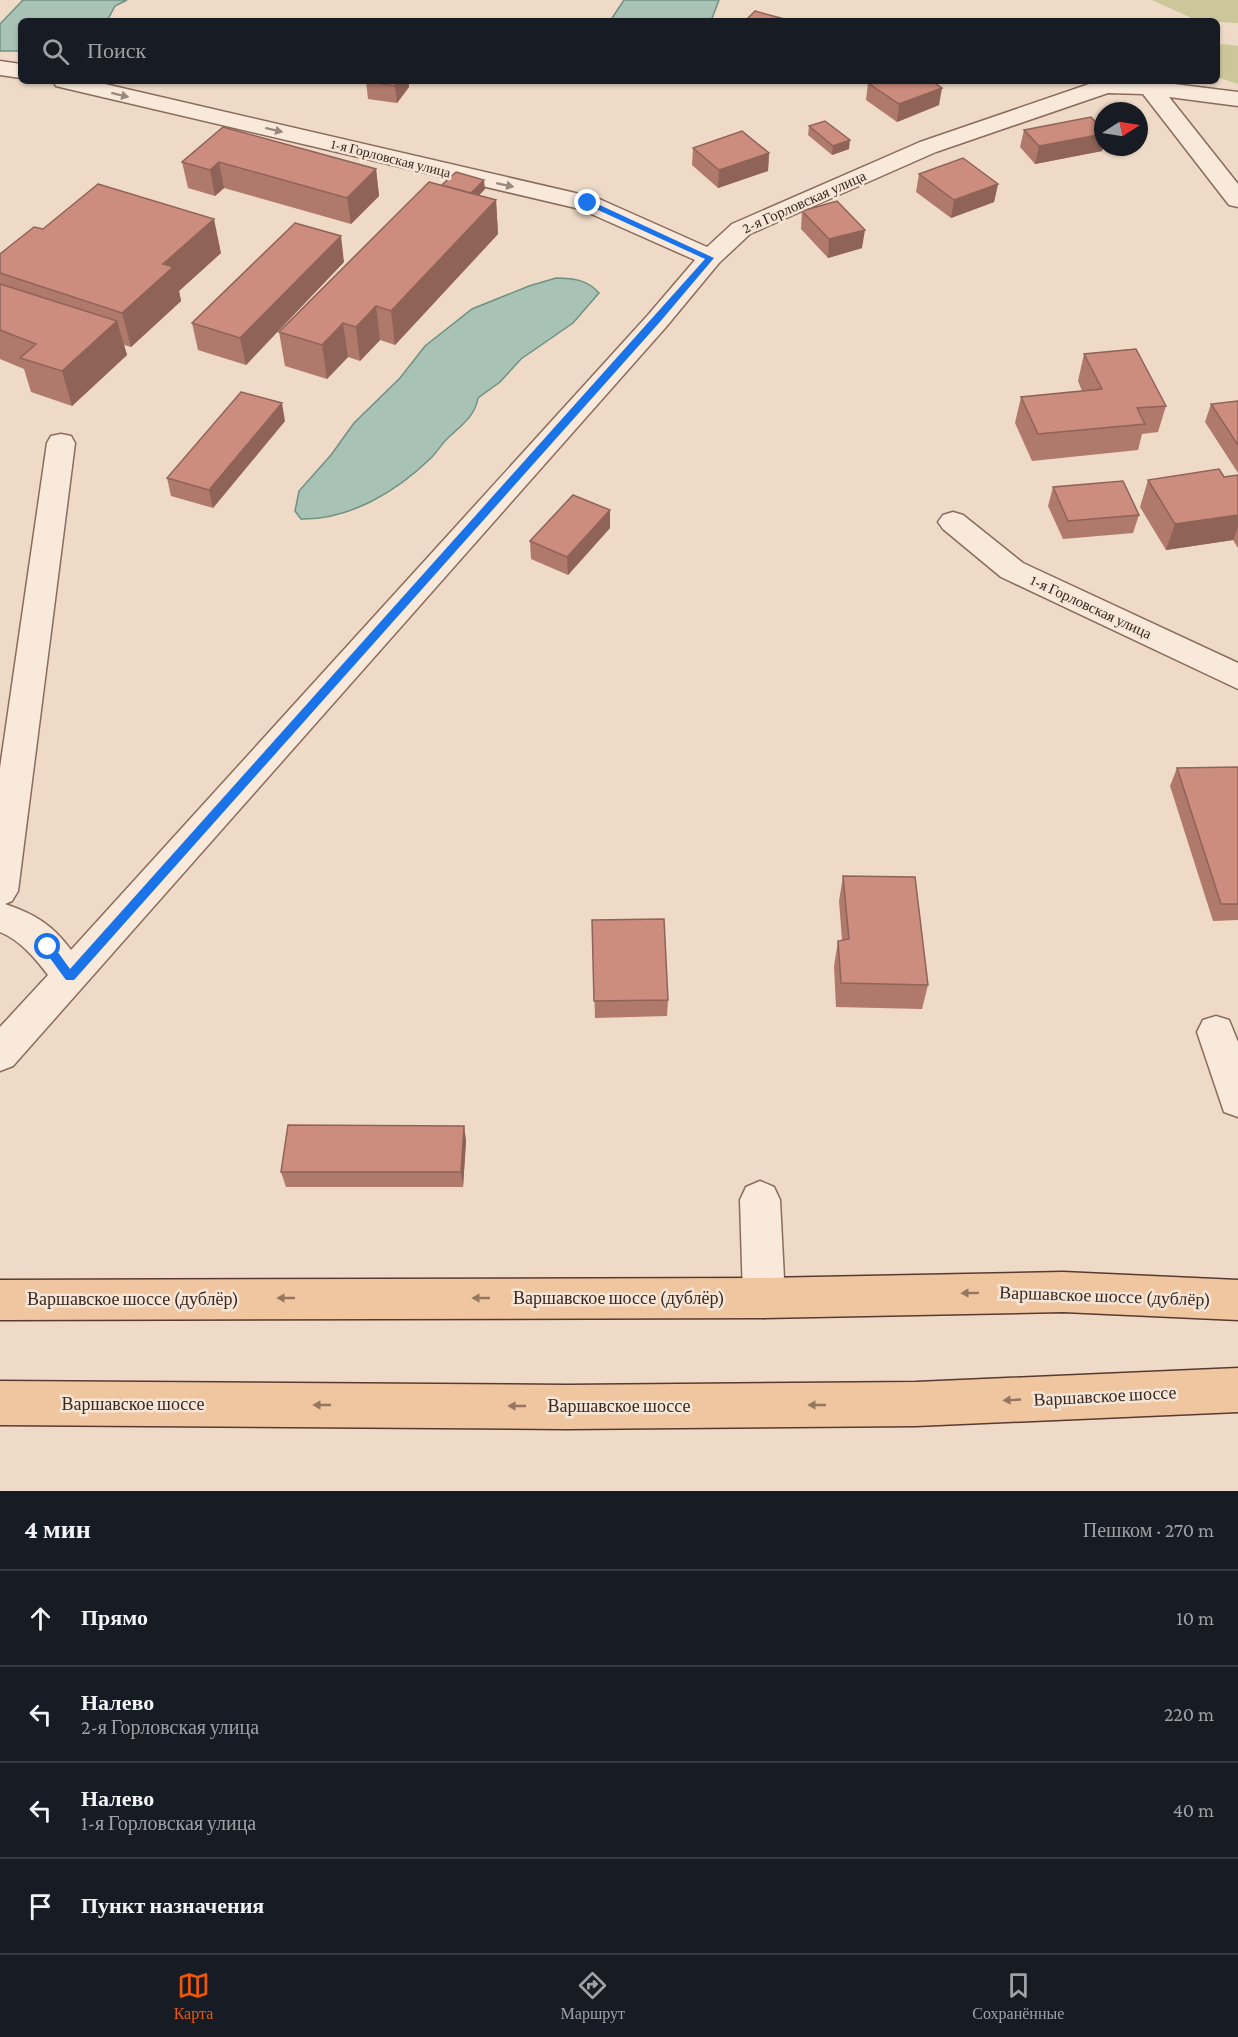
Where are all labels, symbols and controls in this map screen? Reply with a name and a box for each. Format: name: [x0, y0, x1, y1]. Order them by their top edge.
search box: [18, 18, 1220, 84]
icon: search: [39, 35, 72, 68]
text: Поиск: [87, 38, 146, 63]
one-way arrow: [111, 90, 130, 100]
north arrow: [1094, 102, 1148, 156]
one-way arrow: [265, 125, 283, 135]
street label: 1-я Горловская улица: [330, 135, 453, 181]
street label: 2-я Горловская улица: [740, 167, 869, 236]
one-way arrow: [495, 180, 514, 190]
route end: [574, 189, 600, 215]
street label: 1-я Горловская улица: [1028, 572, 1154, 642]
route start: [34, 933, 60, 959]
street label: Варшавское шоссе (дублёр): [999, 1282, 1211, 1311]
street label: Варшавское шоссе (дублёр): [513, 1288, 725, 1309]
street label: Варшавское шоссе (дублёр): [27, 1289, 239, 1310]
one-way arrow: [960, 1289, 979, 1298]
one-way arrow: [276, 1293, 295, 1303]
one-way arrow: [471, 1293, 490, 1303]
street label: Варшавское шоссе: [1033, 1382, 1177, 1410]
street label: Варшавское шоссе: [61, 1394, 205, 1414]
street label: Варшавское шоссе: [547, 1396, 691, 1416]
one-way arrow: [1002, 1396, 1021, 1405]
one-way arrow: [312, 1400, 331, 1410]
one-way arrow: [807, 1400, 826, 1410]
one-way arrow: [507, 1401, 526, 1411]
text: 4 мин: [24, 1515, 91, 1544]
text: Пешком · 270 m: [1083, 1519, 1214, 1541]
icon: ahead: [24, 1602, 57, 1635]
text: Прямо: [81, 1605, 148, 1630]
text: 10 m: [1176, 1607, 1214, 1629]
text: Налево: [81, 1690, 154, 1715]
icon: left: [24, 1698, 57, 1731]
text: 220 m: [1164, 1703, 1214, 1725]
text: 2-я Горловская улица: [81, 1716, 259, 1738]
text: Налево: [81, 1786, 154, 1811]
icon: left: [24, 1794, 57, 1827]
text: 40 m: [1173, 1799, 1214, 1821]
text: 1-я Горловская улица: [81, 1812, 256, 1834]
icon: arrive: [24, 1890, 57, 1923]
text: Пункт назначения: [81, 1893, 264, 1918]
tab: Карта: [174, 1969, 213, 2023]
tab: Маршрут: [561, 1969, 625, 2023]
tab: Сохранённые: [972, 1969, 1064, 2023]

